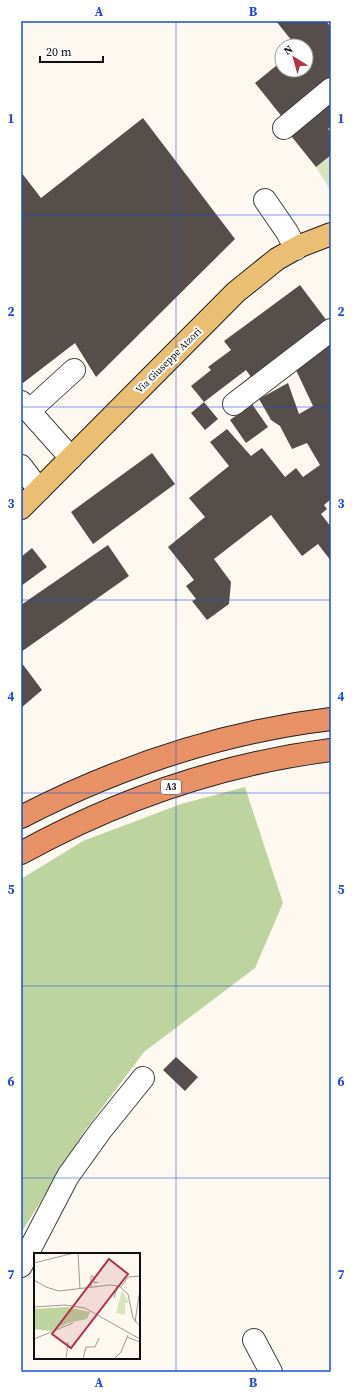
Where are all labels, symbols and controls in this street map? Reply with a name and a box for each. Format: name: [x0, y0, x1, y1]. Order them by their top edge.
text: A: [95, 3, 104, 20]
text: B: [249, 3, 258, 20]
scale bar: [40, 38, 103, 64]
north arrow: [274, 38, 314, 78]
text: N: [281, 42, 296, 59]
text: 20 m: [46, 44, 72, 60]
text: 1: [7, 110, 15, 127]
text: 1: [337, 110, 345, 127]
text: 2: [7, 303, 15, 320]
text: 2: [337, 303, 345, 320]
street label: Via Giuseppe Atzori: [133, 325, 204, 396]
text: 3: [7, 495, 15, 512]
text: 3: [337, 495, 345, 512]
text: 4: [7, 688, 15, 705]
text: 4: [337, 688, 345, 705]
road number: A3: [161, 780, 181, 794]
text: 5: [7, 881, 15, 898]
text: 5: [337, 881, 345, 898]
text: 6: [7, 1073, 15, 1090]
text: 6: [337, 1073, 345, 1090]
inset map: [34, 1253, 140, 1359]
text: 7: [7, 1266, 15, 1283]
text: 7: [337, 1266, 345, 1283]
text: A: [95, 1374, 104, 1391]
text: B: [249, 1374, 258, 1391]

